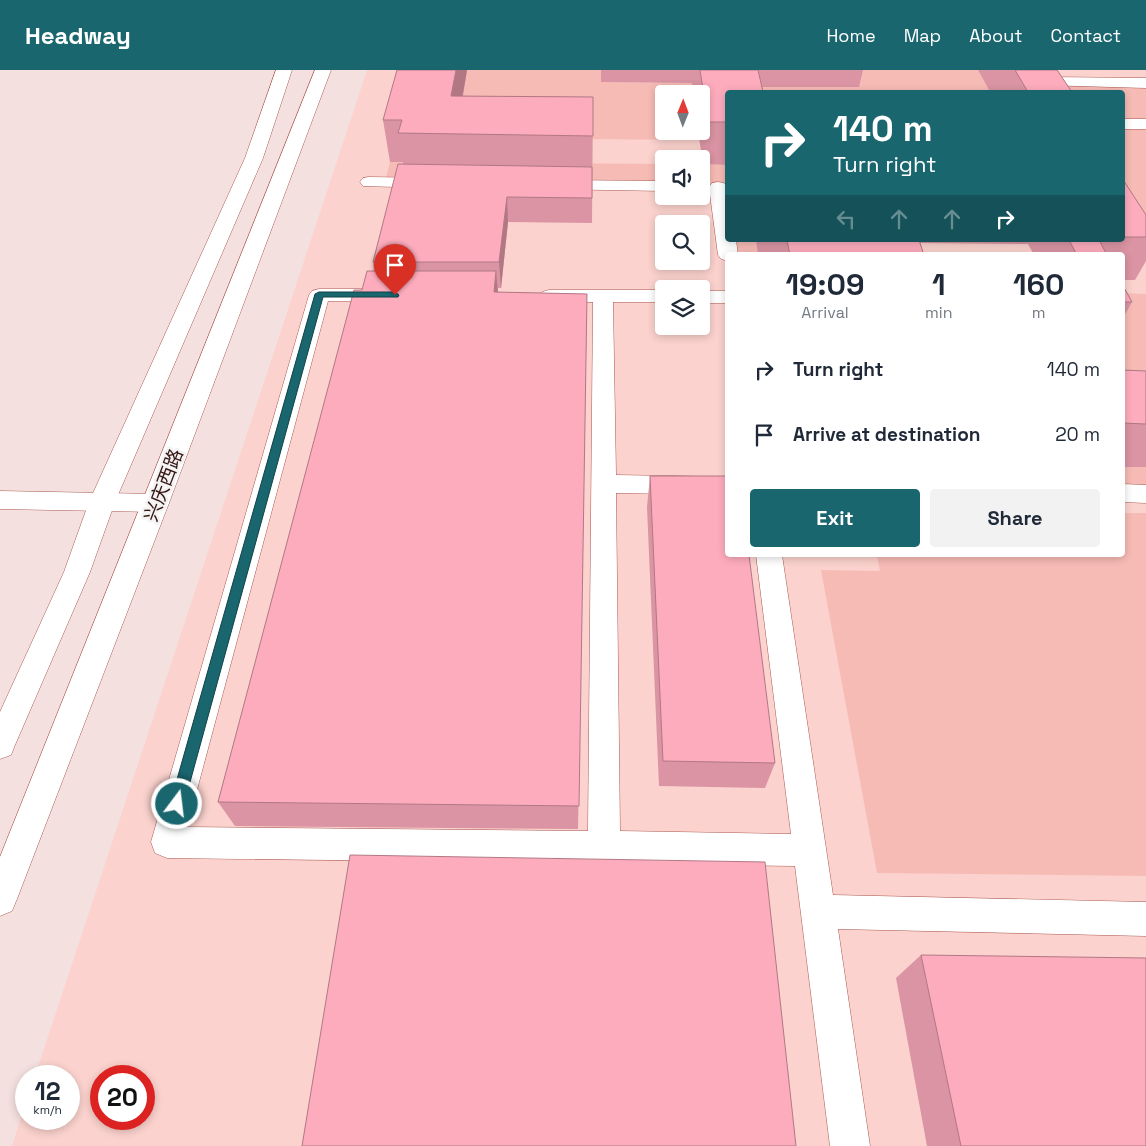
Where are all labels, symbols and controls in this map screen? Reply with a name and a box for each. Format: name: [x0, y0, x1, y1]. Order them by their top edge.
text: Headway: [25, 20, 131, 51]
text: Home: [827, 24, 876, 47]
text: Map: [904, 24, 941, 47]
text: About: [969, 24, 1023, 47]
text: Contact: [1051, 24, 1121, 47]
north arrow: [655, 85, 710, 140]
map controls: [655, 85, 710, 335]
text: 140 m: [833, 107, 933, 151]
icon: right: [750, 110, 815, 175]
button: sound: [655, 150, 710, 205]
text: Turn right: [833, 150, 936, 178]
icon: left: [832, 205, 860, 233]
icon: ahead: [885, 205, 913, 233]
icon: ahead: [938, 205, 966, 233]
icon: right: [991, 205, 1019, 233]
button: search: [655, 215, 710, 270]
pin: [374, 244, 416, 295]
icon: arrive: [381, 251, 409, 279]
text: 19:09: [785, 265, 865, 304]
text: 1: [932, 265, 946, 304]
text: 160: [1013, 265, 1064, 304]
button: layers: [655, 280, 710, 335]
text: Arrival: [801, 302, 849, 323]
text: min: [925, 302, 952, 323]
text: m: [1032, 302, 1046, 323]
icon: right: [750, 356, 778, 384]
text: Turn right: [793, 357, 883, 382]
text: 140 m: [1047, 357, 1100, 382]
icon: arrive: [750, 421, 778, 449]
text: Arrive at destination: [793, 422, 981, 447]
text: 20 m: [1055, 422, 1100, 447]
street label: 兴庆西路: [138, 445, 189, 525]
button: Exit: [750, 489, 920, 547]
button: Share: [930, 489, 1100, 547]
position arrow: [150, 777, 202, 829]
speed limit sign: 20: [90, 1065, 155, 1130]
text: 12: [34, 1075, 61, 1107]
text: km/h: [33, 1102, 62, 1118]

